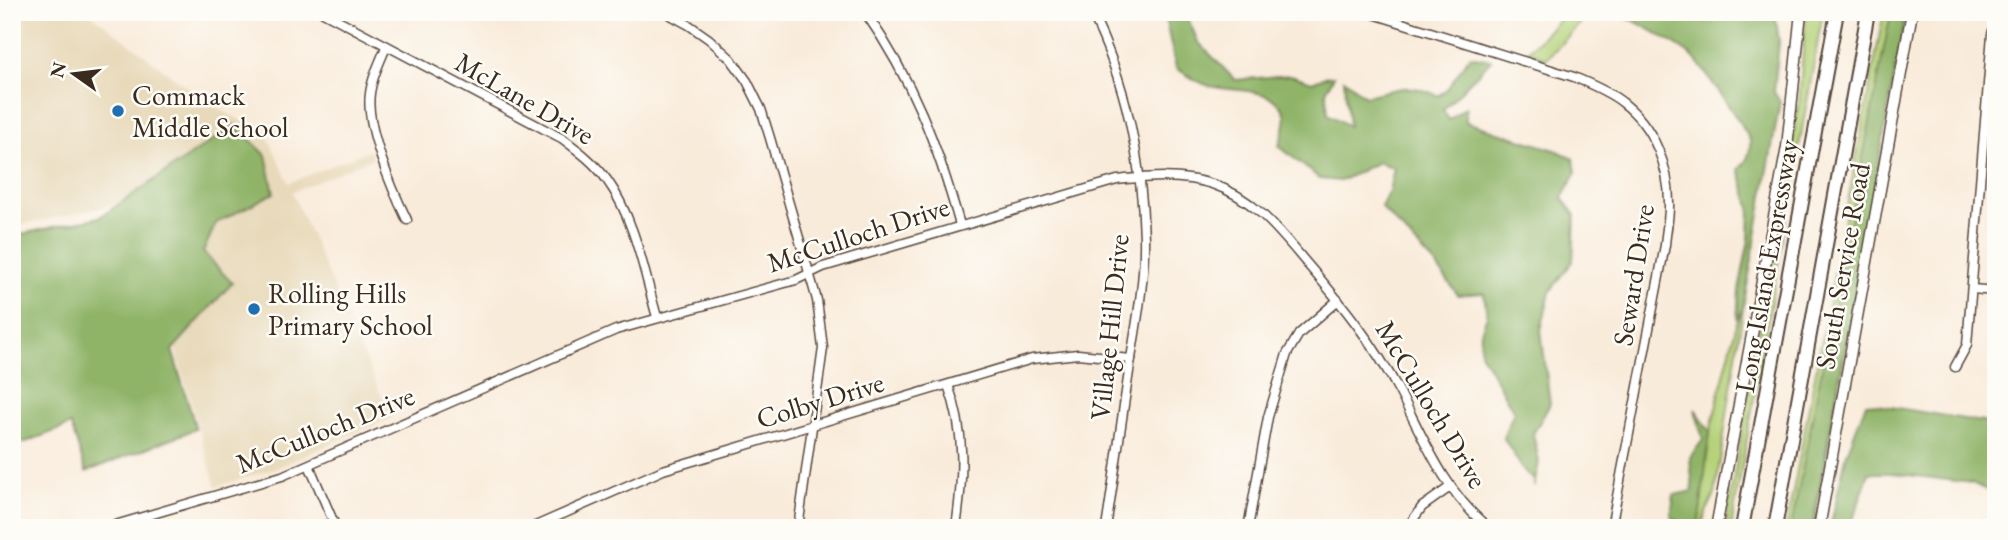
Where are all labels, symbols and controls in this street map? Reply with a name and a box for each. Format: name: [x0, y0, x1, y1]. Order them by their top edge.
north arrow: [38, 38, 108, 108]
street label: McLane Drive: [449, 44, 601, 152]
text: N: [44, 59, 72, 80]
place label: Commack Middle School: [132, 77, 289, 145]
marker: Commack Middle School: [110, 103, 126, 119]
street label: Long Island Expressway: [1726, 136, 1806, 395]
street label: South Service Road: [1806, 159, 1878, 372]
street label: McCulloch Drive: [762, 188, 954, 280]
street label: Seward Drive: [1604, 202, 1662, 348]
street label: Village Hill Drive: [1081, 232, 1137, 422]
place label: Rolling Hills Primary School: [268, 275, 433, 343]
marker: Rolling Hills Primary School: [246, 301, 262, 317]
street label: McCulloch Drive: [1368, 314, 1496, 494]
street label: Colby Drive: [752, 364, 888, 436]
street label: McCulloch Drive: [231, 377, 420, 481]

